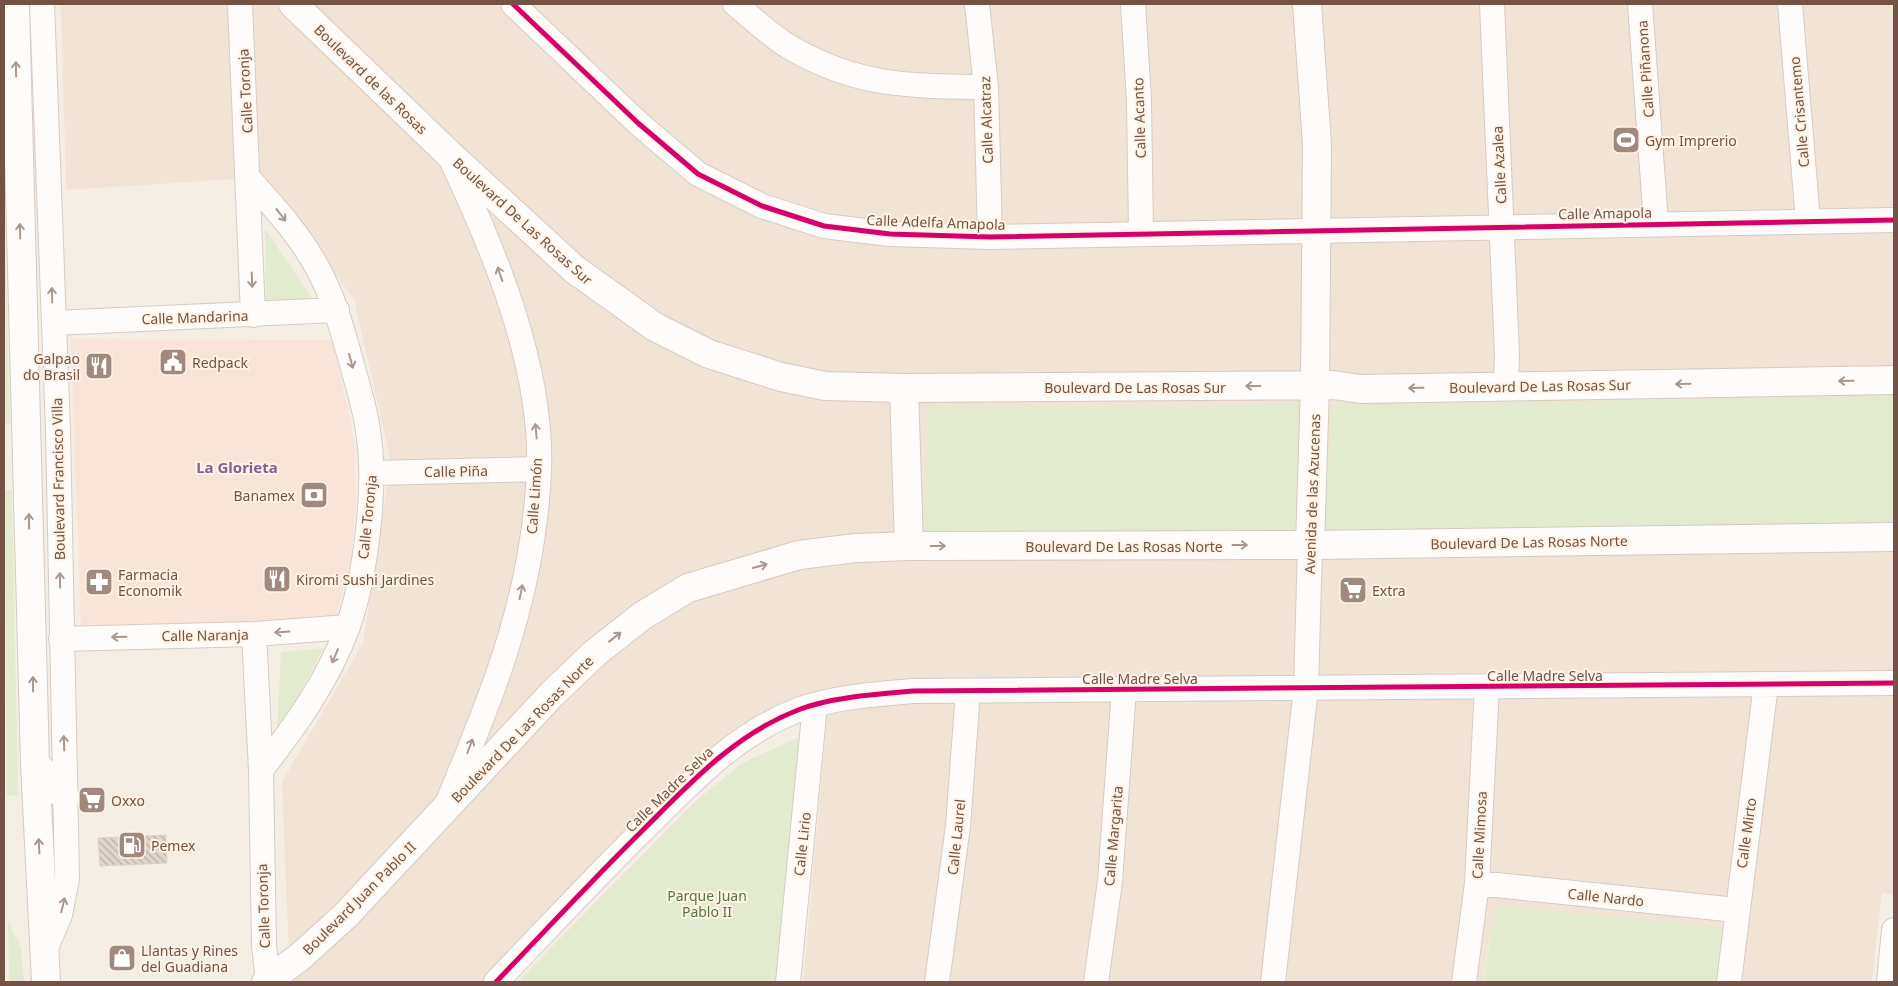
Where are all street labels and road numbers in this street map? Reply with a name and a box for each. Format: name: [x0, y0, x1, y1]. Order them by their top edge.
street label: Boulevard de las Rosas: [310, 20, 432, 138]
street label: Calle Piñanona: [1632, 20, 1658, 118]
street label: Calle Toronja: [233, 48, 257, 134]
street label: Calle Crisantemo: [1785, 56, 1813, 168]
street label: Calle Alcatraz: [975, 75, 997, 164]
street label: Calle Acanto: [1128, 77, 1150, 159]
street label: Calle Azalea: [1487, 125, 1511, 205]
street label: Boulevard De Las Rosas Sur: [449, 153, 597, 289]
street label: Calle Amapola: [1558, 203, 1652, 223]
street label: Calle Adelfa Amapola: [866, 210, 1006, 234]
street label: Calle Mandarina: [141, 306, 249, 328]
street label: Boulevard De Las Rosas Sur: [1449, 375, 1631, 397]
street label: Boulevard De Las Rosas Sur: [1044, 378, 1226, 397]
street label: Boulevard Francisco Villa: [47, 398, 69, 560]
street label: Avenida de las Azucenas: [1300, 413, 1324, 574]
street label: Calle Limón: [522, 457, 546, 535]
street label: Calle Piña: [424, 461, 488, 481]
street label: Calle Toronja: [353, 474, 381, 560]
street label: Boulevard De Las Rosas Norte: [1430, 531, 1628, 553]
street label: Boulevard De Las Rosas Norte: [1025, 537, 1223, 556]
street label: Calle Naranja: [161, 625, 249, 645]
street label: Boulevard De Las Rosas Norte: [447, 651, 597, 807]
street label: Calle Madre Selva: [1487, 666, 1603, 685]
street label: Calle Madre Selva: [1082, 669, 1198, 688]
street label: Calle Madre Selva: [621, 742, 717, 836]
street label: Calle Margarita: [1099, 785, 1127, 887]
street label: Calle Mimosa: [1467, 791, 1491, 879]
street label: Calle Mirto: [1732, 796, 1760, 870]
street label: Calle Laurel: [943, 798, 969, 876]
street label: Calle Lirio: [789, 811, 815, 877]
street label: Boulevard Juan Pablo II: [298, 837, 420, 959]
street label: Calle Toronja: [252, 863, 274, 949]
street label: Calle Nardo: [1567, 884, 1645, 910]

